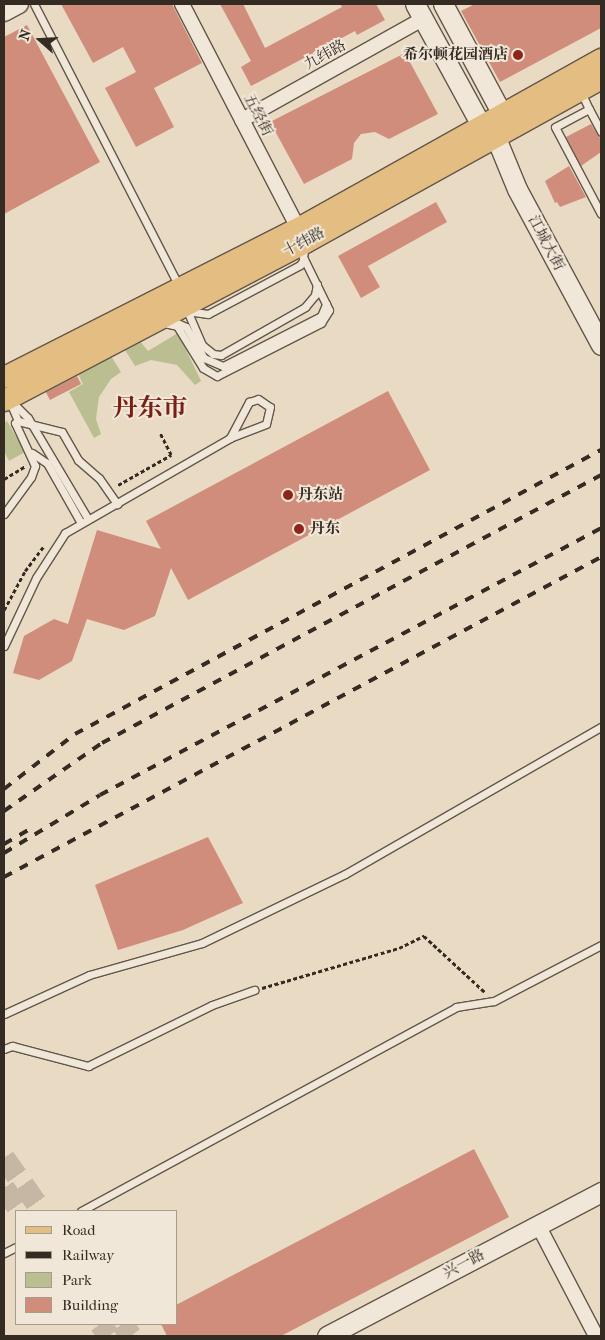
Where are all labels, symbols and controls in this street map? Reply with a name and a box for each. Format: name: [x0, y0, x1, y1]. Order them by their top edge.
north arrow: [15, 15, 65, 65]
text: N: [16, 27, 35, 43]
street label: 九纬路: [301, 36, 349, 74]
place label: 希尔顿花园酒店: [403, 46, 508, 64]
marker: 希尔顿花园酒店: [512, 49, 524, 61]
street label: 五经街: [240, 91, 276, 139]
street label: 江城大街: [524, 212, 568, 274]
street label: 十纬路: [280, 223, 328, 261]
district label: 丹东市: [113, 393, 187, 423]
place label: 丹东站: [298, 486, 343, 504]
marker: 丹东站: [282, 489, 294, 501]
place label: 丹东: [310, 520, 340, 538]
marker: 丹东: [292, 522, 306, 536]
legend: [15, 1210, 178, 1325]
text: Road: [62, 1221, 95, 1239]
street label: 兴一路: [440, 1245, 488, 1283]
text: Railway: [62, 1246, 114, 1264]
text: Park: [62, 1271, 92, 1289]
text: Building: [62, 1296, 118, 1314]

